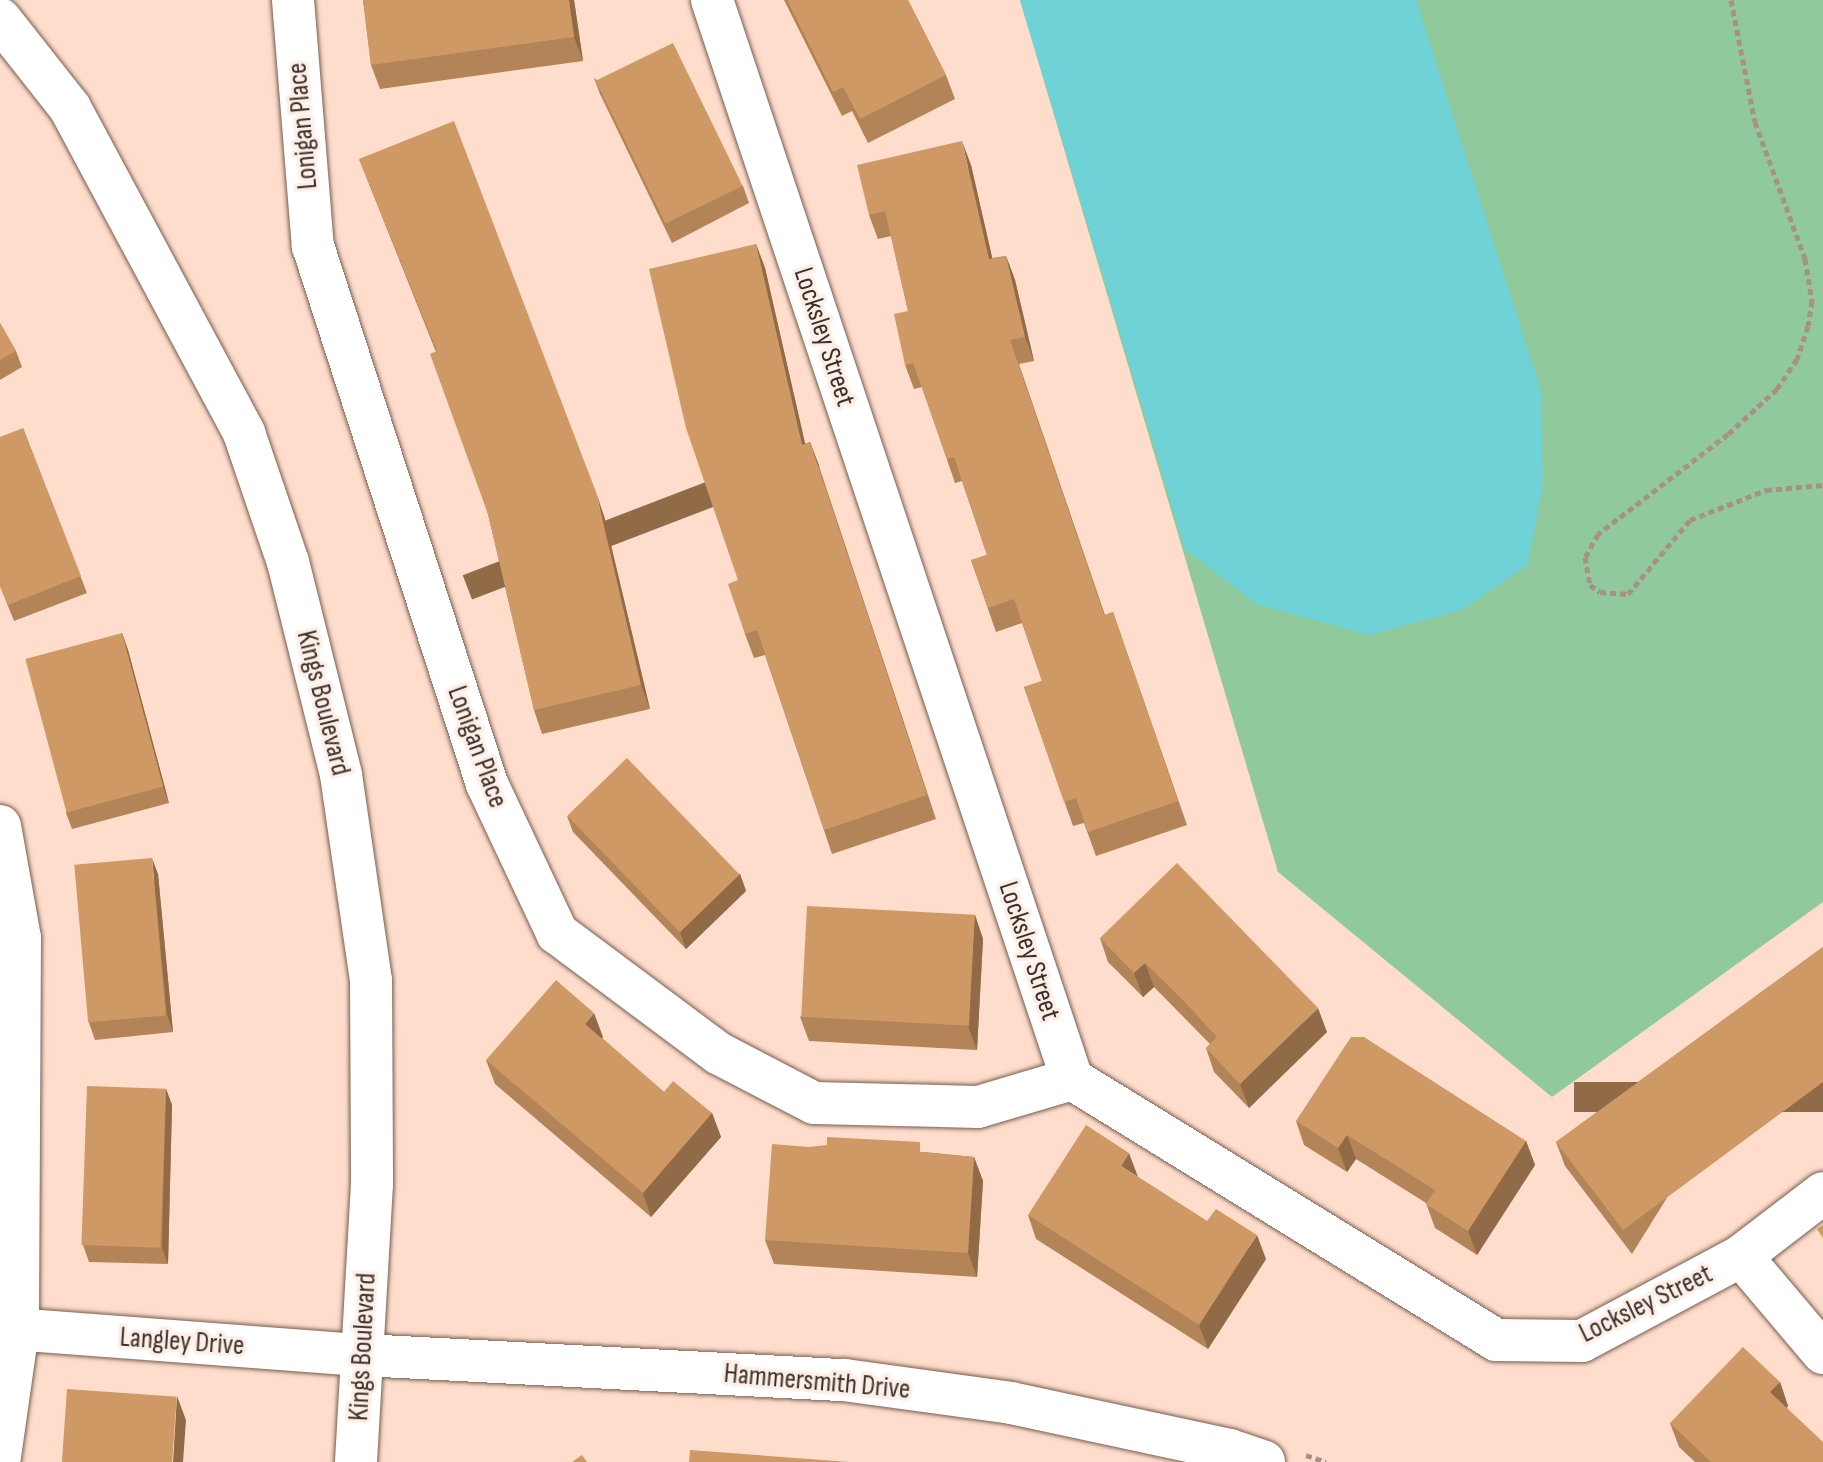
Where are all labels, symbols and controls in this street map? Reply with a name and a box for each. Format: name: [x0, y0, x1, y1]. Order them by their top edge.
street label: Lonigan Place: [281, 61, 325, 191]
street label: Locksley Street: [786, 263, 862, 411]
street label: Kings Boulevard: [289, 627, 357, 779]
street label: Lonigan Place: [439, 682, 515, 812]
street label: Locksley Street: [991, 877, 1067, 1025]
street label: Locksley Street: [1574, 1257, 1718, 1351]
street label: Kings Boulevard: [342, 1272, 384, 1422]
street label: Langley Drive: [119, 1321, 245, 1363]
street label: Hammersmith Drive: [722, 1357, 912, 1407]

